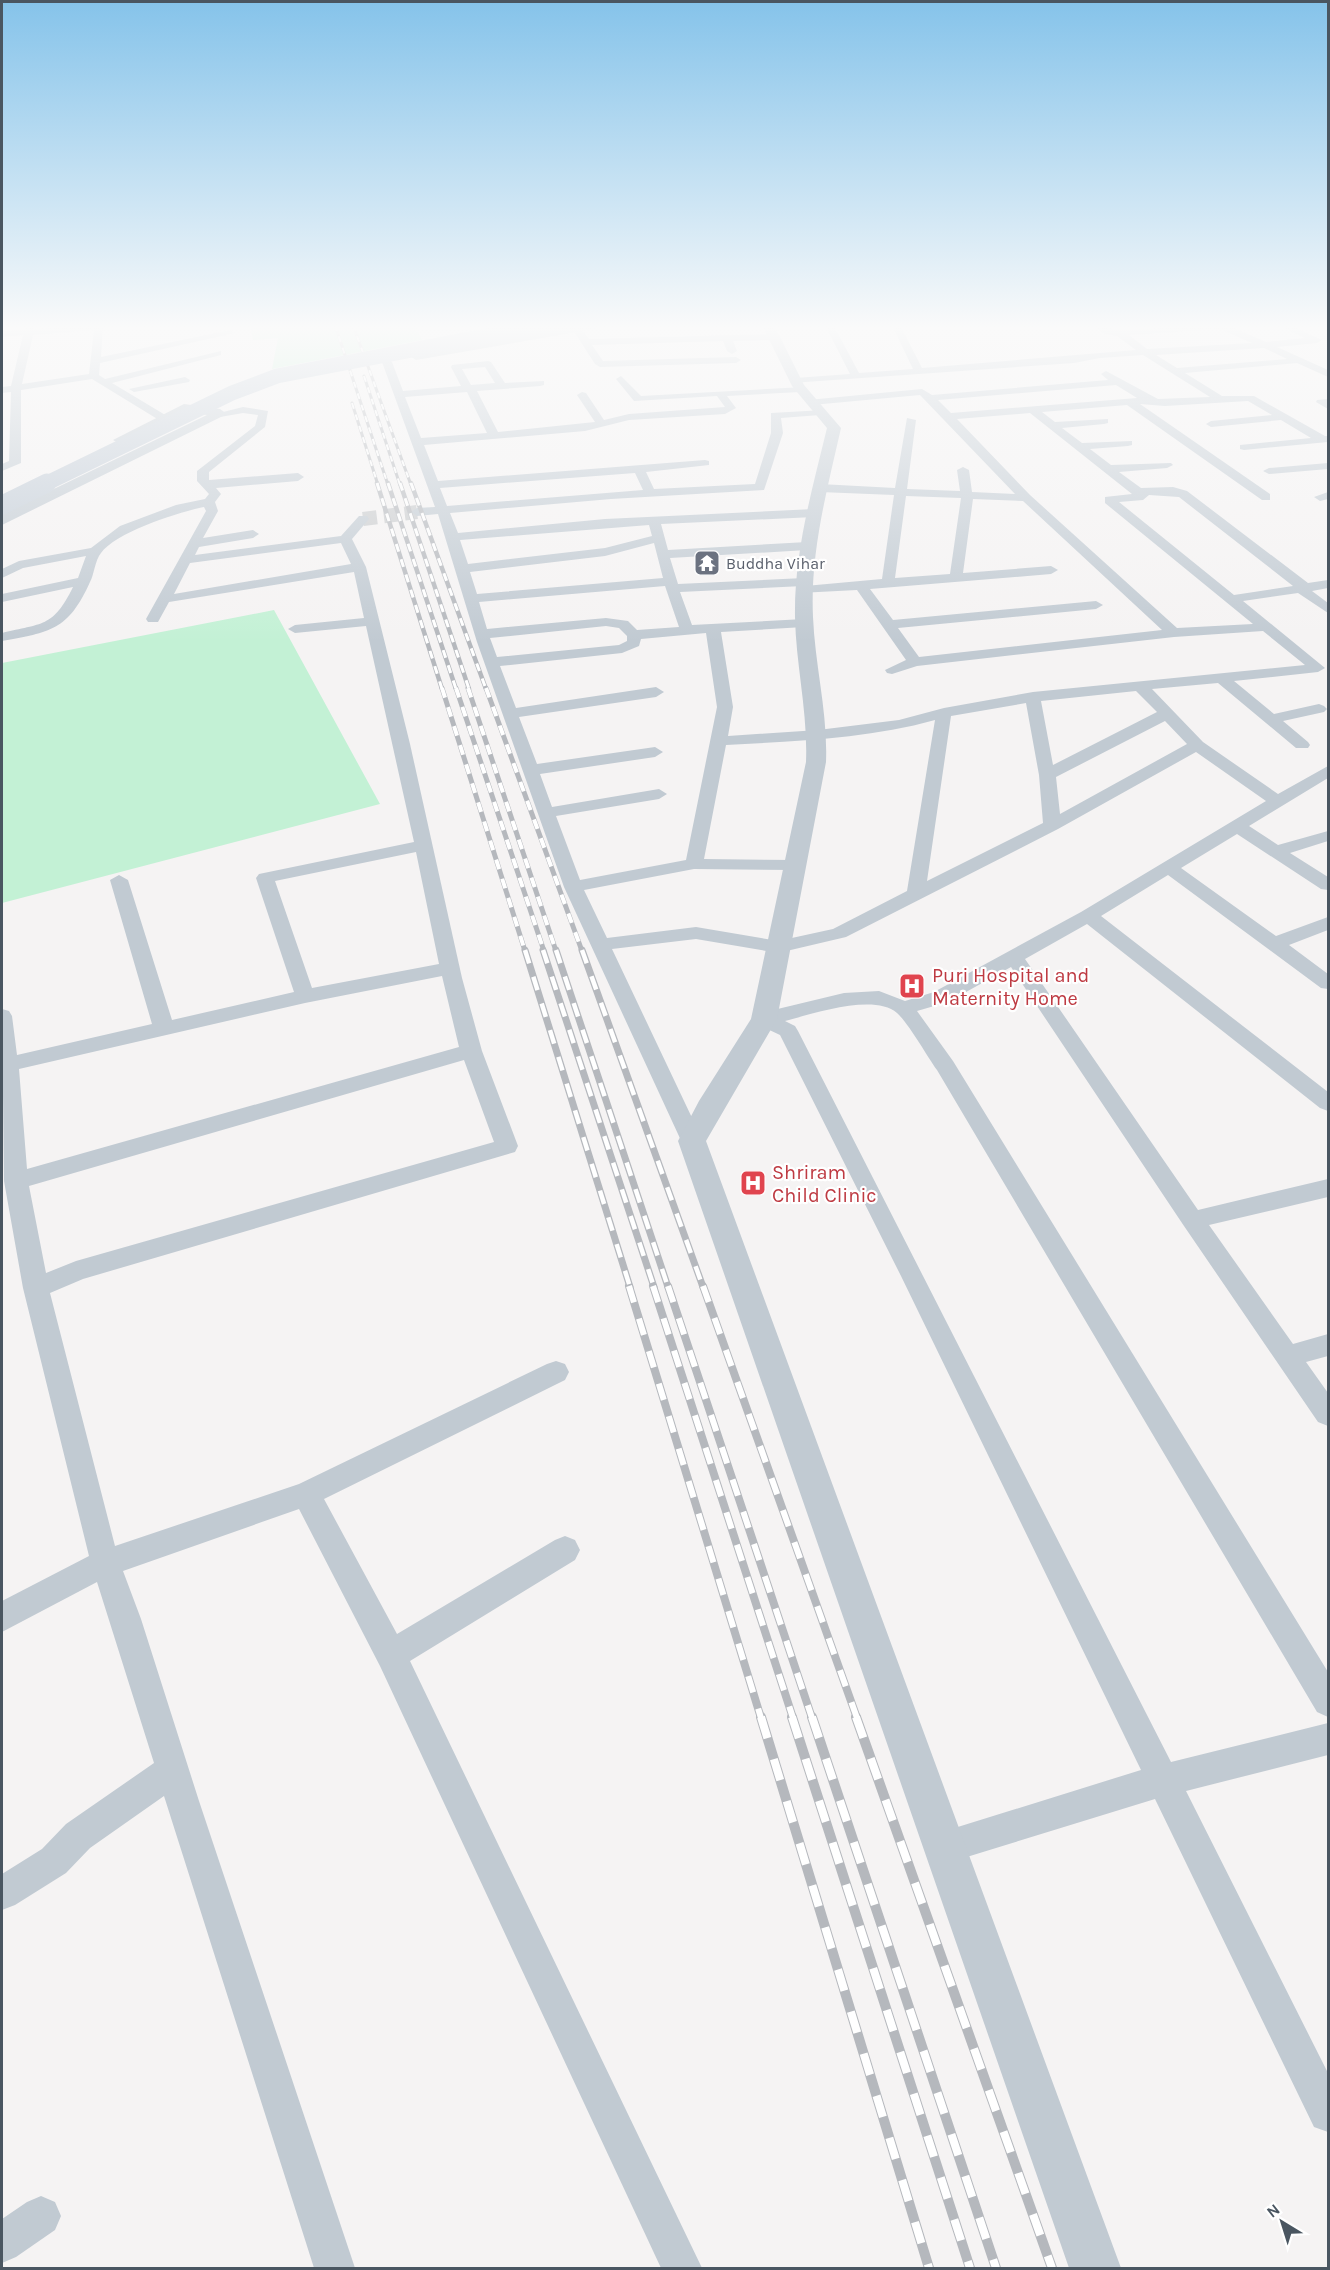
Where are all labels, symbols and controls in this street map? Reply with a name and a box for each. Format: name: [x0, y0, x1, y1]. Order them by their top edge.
temple icon: Buddha Vihar: [692, 548, 722, 578]
place label: Buddha Vihar: [726, 554, 825, 573]
place label: Puri Hospital and Maternity Home: [932, 964, 1089, 1010]
hospital icon: Puri Hospital and Maternity Home: [897, 971, 927, 1001]
place label: Shriram Child Clinic: [772, 1161, 877, 1207]
hospital icon: Shriram Child Clinic: [738, 1168, 768, 1198]
north arrow: [1252, 2192, 1312, 2252]
text: N: [1263, 2200, 1283, 2222]

